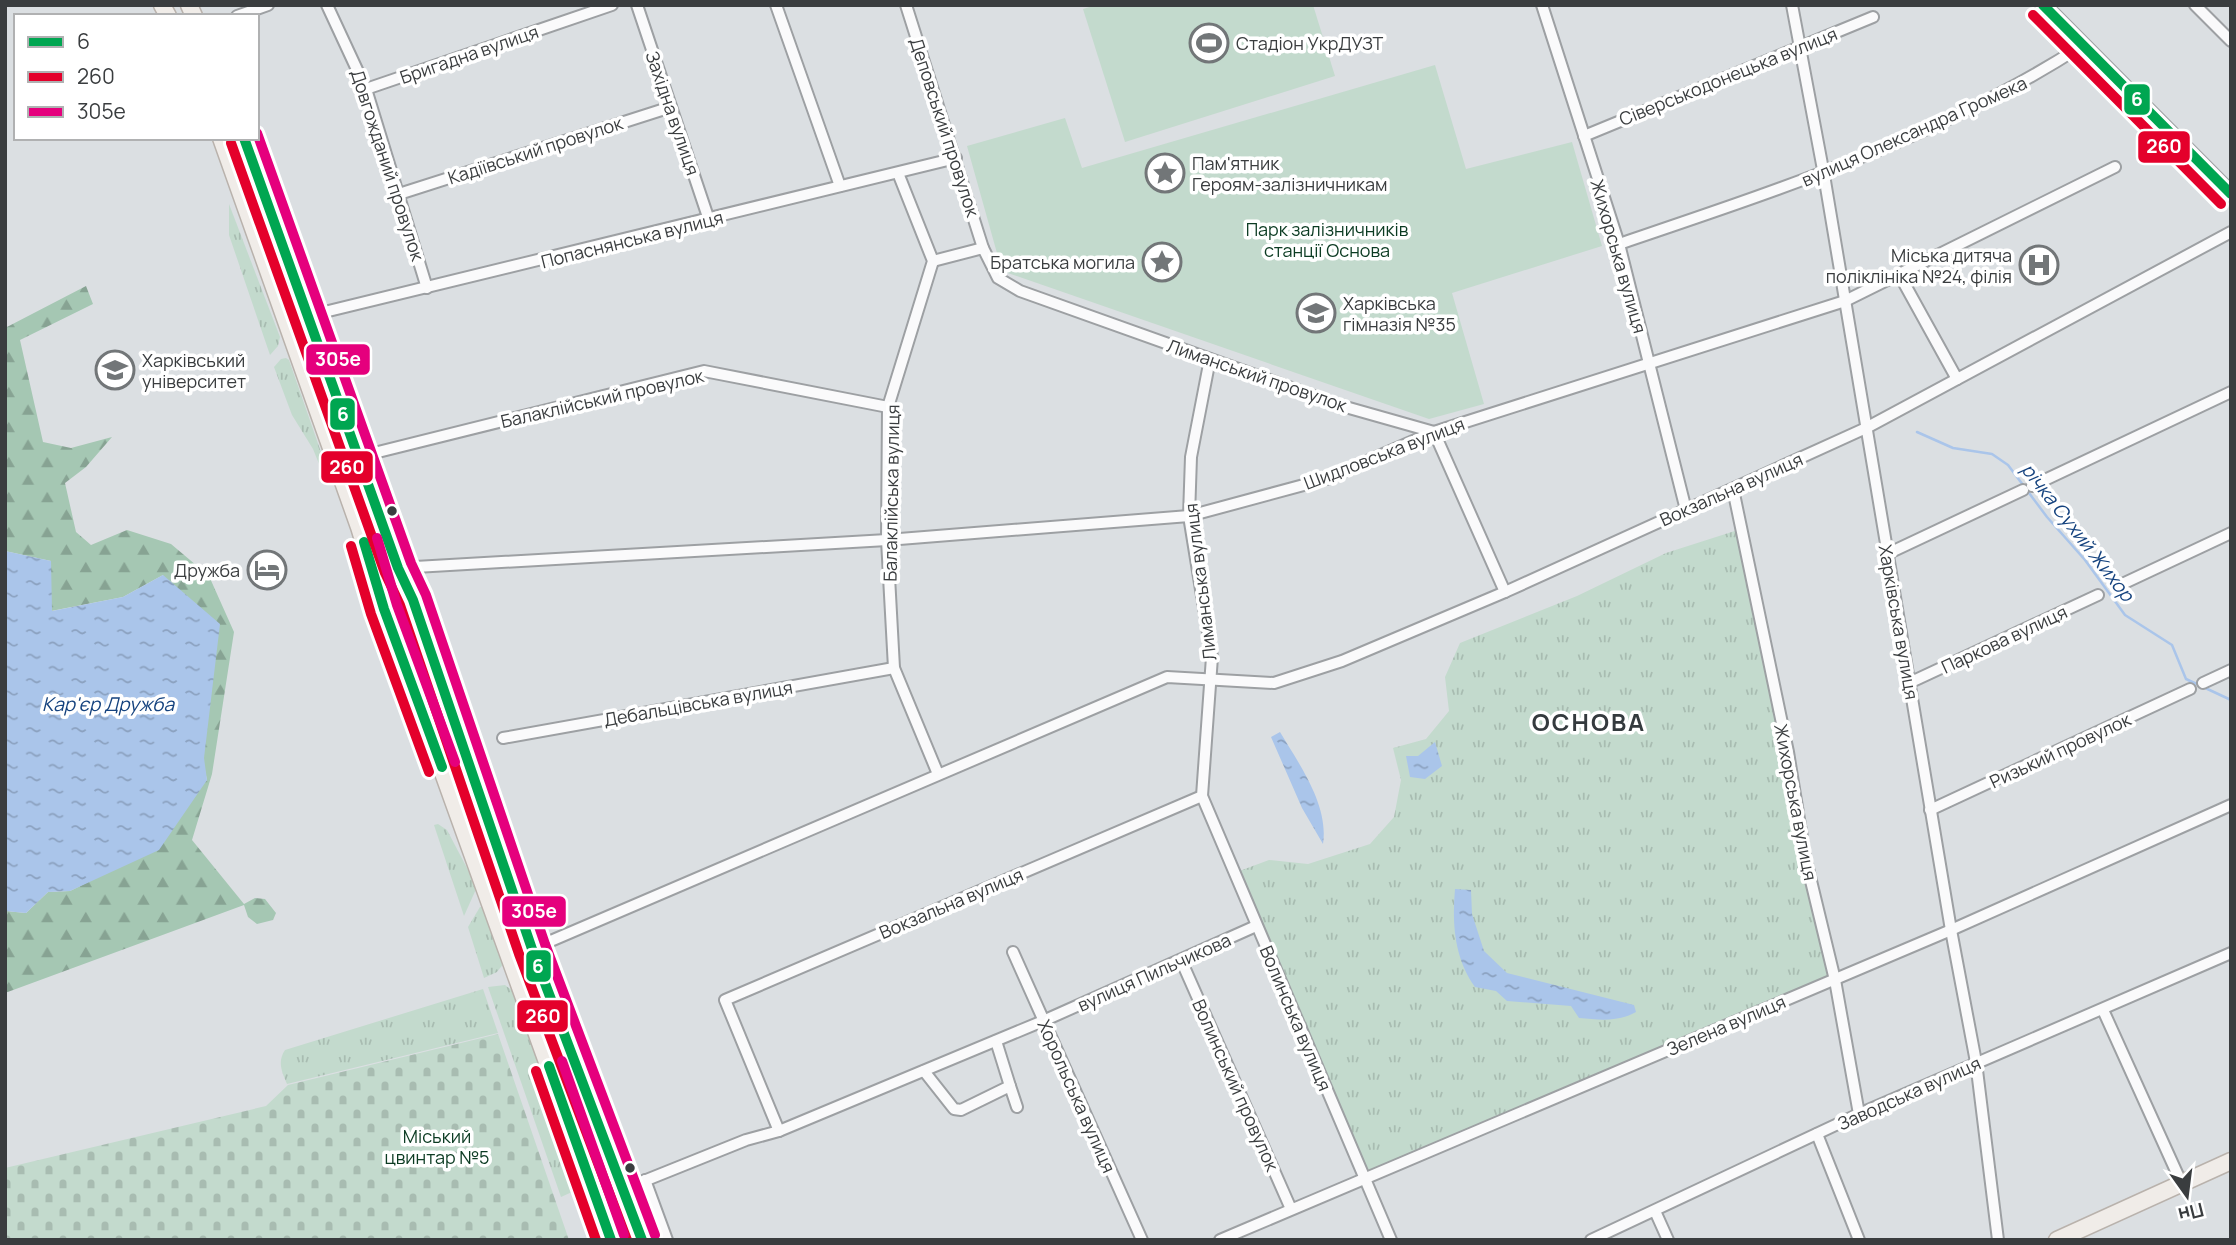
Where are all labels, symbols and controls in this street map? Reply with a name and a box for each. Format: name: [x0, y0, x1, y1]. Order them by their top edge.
legend: [14, 14, 259, 140]
street label: Бригадна вулиця: [396, 19, 542, 89]
street label: Сіверськодонецька вулиця: [1615, 21, 1841, 131]
sports icon: Стадіон УкрДУЗТ: [1188, 22, 1230, 64]
text: 6: [77, 27, 90, 55]
place label: Стадіон УкрДУЗТ: [1236, 31, 1383, 55]
street label: Деповський провулок: [905, 34, 986, 221]
street label: Західна вулиця: [641, 48, 705, 178]
text: 260: [77, 62, 115, 90]
street label: Довгожданий провулок: [346, 66, 431, 265]
street label: вулиця Олександра Громека: [1798, 70, 2030, 192]
line badge: 6: [2123, 83, 2151, 116]
text: 6: [2131, 86, 2143, 112]
text: 305e: [77, 97, 126, 125]
street label: Кадіївський провулок: [445, 110, 626, 190]
line badge: 260: [2137, 130, 2191, 164]
text: 260: [2146, 133, 2182, 159]
place label: Пам'ятник Героям-залізничникам: [1192, 151, 1387, 196]
place icon: Пам'ятник Героям-залізничникам: [1144, 152, 1186, 194]
street label: Жихорська вулиця: [1586, 176, 1652, 336]
street label: Попаснянська вулиця: [538, 205, 726, 273]
park label: Парк залізничників станції Основа: [1246, 217, 1409, 262]
place icon: Братська могила: [1141, 241, 1183, 283]
place label: Міська дитяча поліклініка №24, філія: [1826, 243, 2012, 288]
hospital icon: Міська дитяча поліклініка №24, філія: [2018, 244, 2060, 286]
place label: Братська могила: [990, 250, 1135, 274]
place label: Харківська гімназія №35: [1343, 291, 1456, 336]
school or university icon: Харківська гімназія №35: [1295, 292, 1337, 334]
street label: Лиманський провулок: [1164, 333, 1351, 417]
line badge: 305e: [305, 343, 371, 376]
text: 305e: [315, 346, 361, 372]
place label: Харківський університет: [142, 348, 246, 393]
school or university icon: Харківський університет: [94, 349, 136, 391]
street label: Балаклійський провулок: [498, 363, 707, 433]
line badge: 6: [329, 397, 356, 431]
text: 6: [337, 401, 349, 427]
street label: Балаклійська вулиця: [877, 404, 905, 582]
street label: Шидловська вулиця: [1300, 411, 1468, 495]
street label: Вокзальна вулиця: [1656, 447, 1806, 531]
line badge: 260: [320, 450, 374, 484]
text: 260: [329, 454, 365, 480]
water label: річка Сухий Жихор: [2016, 458, 2141, 608]
street label: Лиманська вулиця: [1178, 502, 1222, 662]
unlabelled marker: [385, 504, 399, 518]
street label: Харківська вулиця: [1874, 543, 1924, 701]
hotel icon: Дружба: [246, 549, 288, 591]
place label: Дружба: [174, 558, 240, 582]
street label: Паркова вулиця: [1937, 599, 2071, 679]
street label: Дебальцівська вулиця: [602, 675, 794, 731]
water label: Кар'єр Дружба: [42, 691, 175, 717]
district label: ОСНОВА: [1532, 705, 1646, 738]
street label: Ризький провулок: [1986, 706, 2135, 793]
street label: Жихорська вулиця: [1769, 722, 1823, 882]
street label: Вокзальна вулиця: [875, 862, 1027, 944]
line badge: 305e: [501, 895, 567, 928]
text: 305e: [511, 898, 557, 924]
street label: вулиця Пильчикова: [1074, 927, 1234, 1017]
street label: Волинська вулиця: [1255, 942, 1337, 1094]
line badge: 6: [525, 949, 552, 983]
text: 6: [532, 953, 544, 979]
street label: Зелена вулиця: [1663, 989, 1789, 1061]
street label: Волинський провулок: [1187, 995, 1285, 1176]
line badge: 260: [516, 999, 569, 1033]
text: 260: [525, 1003, 561, 1029]
street label: Хорольська вулиця: [1032, 1016, 1122, 1176]
street label: Заводська вулиця: [1834, 1051, 1984, 1135]
park label: Міський цвинтар №5: [385, 1124, 489, 1169]
unlabelled marker: [623, 1161, 637, 1175]
north arrow: [2152, 1161, 2222, 1231]
text: Пн: [2176, 1197, 2207, 1228]

